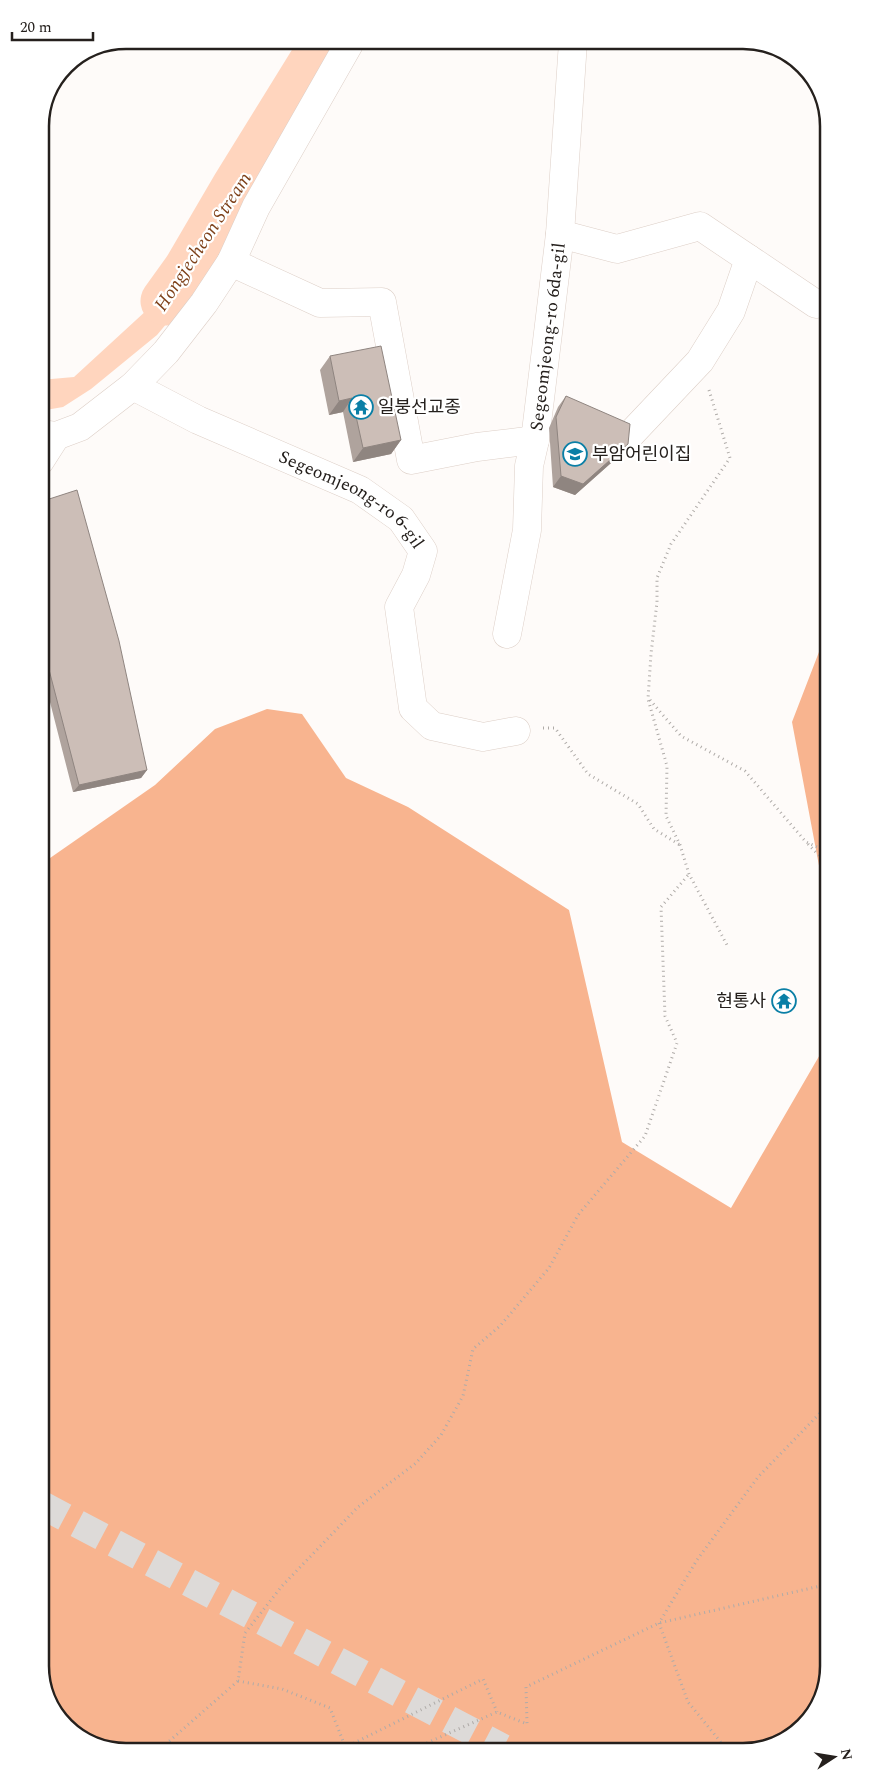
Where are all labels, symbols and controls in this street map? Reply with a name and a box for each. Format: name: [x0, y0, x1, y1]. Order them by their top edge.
scale bar: [12, 10, 94, 42]
text: 20 m: [20, 16, 52, 39]
water label: Hongjecheon Stream: [147, 166, 259, 317]
street label: Segeomjeong-ro 6da-gil: [523, 241, 573, 432]
temple icon: 일붕선교종: [348, 394, 374, 420]
place label: 일붕선교종: [378, 394, 461, 421]
school or university icon: 부암어린이집: [562, 441, 588, 467]
place label: 부암어린이집: [592, 441, 691, 468]
street label: Segeomjeong-ro 6-gil: [274, 443, 431, 554]
place label: 현통사: [716, 988, 766, 1015]
temple icon: 현통사: [771, 988, 797, 1014]
north arrow: [809, 1732, 859, 1782]
text: N: [835, 1747, 858, 1762]

